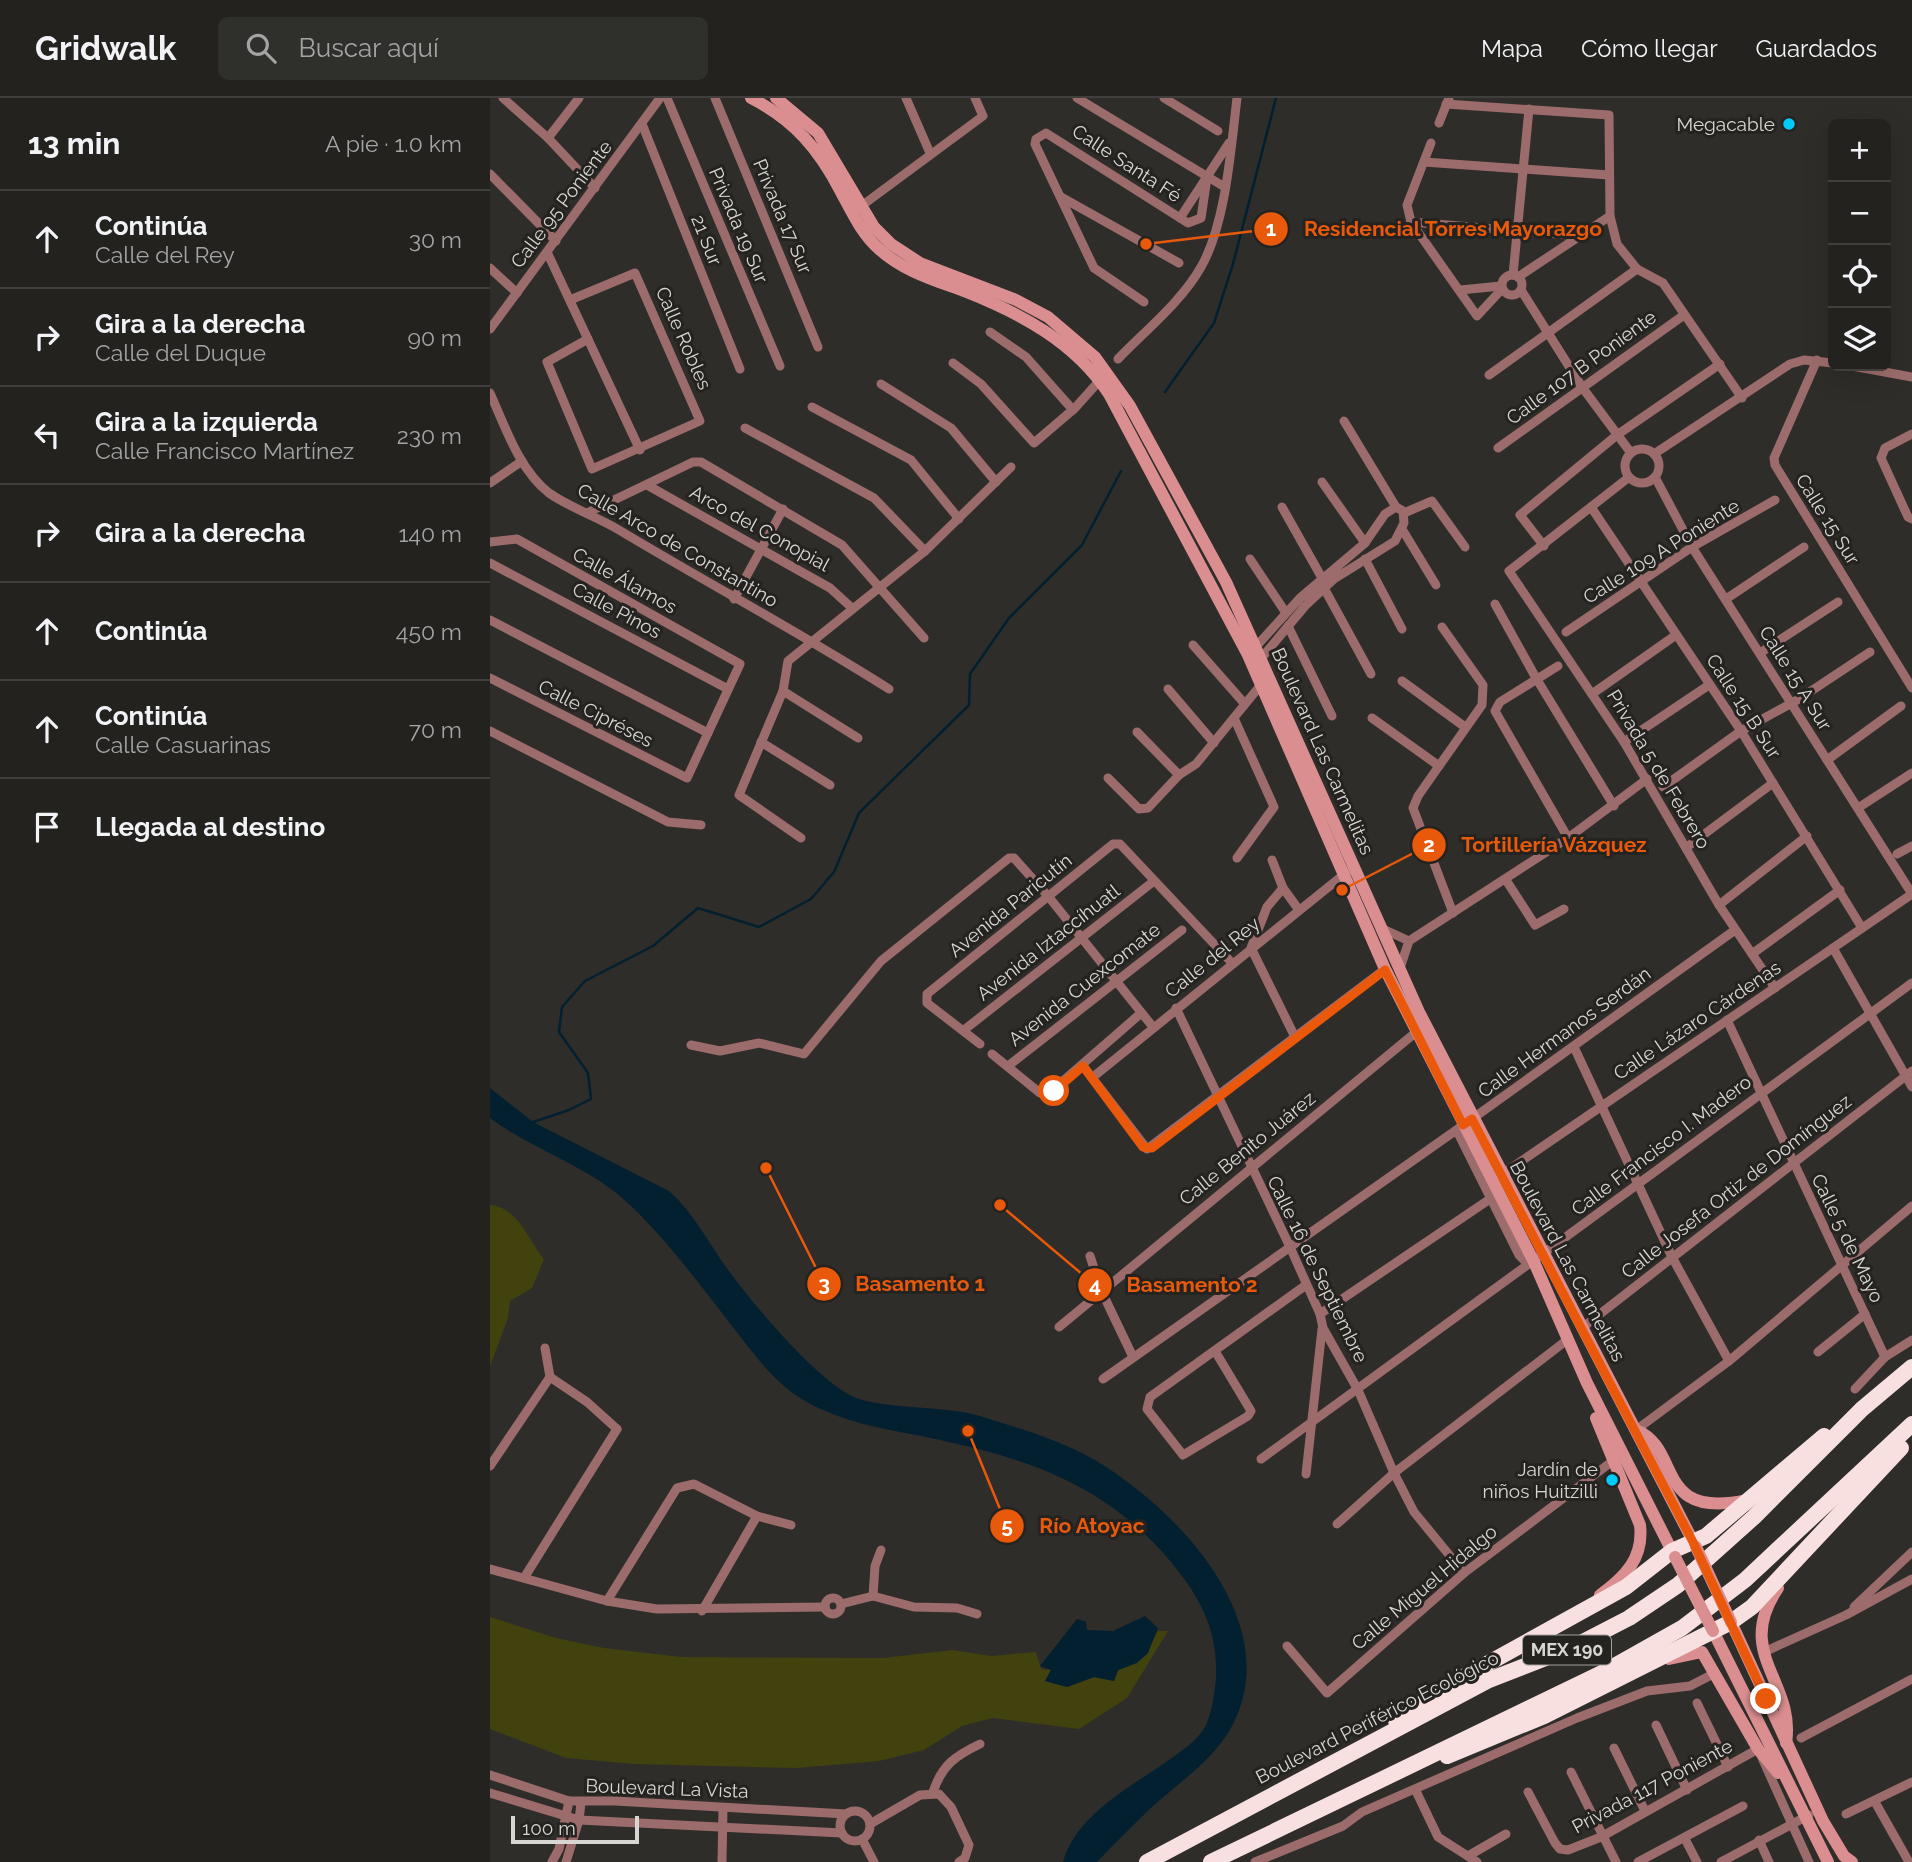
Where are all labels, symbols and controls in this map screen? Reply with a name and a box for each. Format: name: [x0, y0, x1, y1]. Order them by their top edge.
search box: [218, 17, 708, 80]
text: Gridwalk: [35, 29, 176, 68]
icon: search: [242, 29, 280, 67]
text: Buscar aquí: [298, 33, 439, 63]
text: Mapa: [1481, 34, 1543, 63]
text: Cómo llegar: [1581, 34, 1718, 63]
text: Guardados: [1756, 34, 1877, 63]
place label: Megacable: [1676, 113, 1775, 135]
marker: Megacable: [1781, 116, 1797, 132]
street label: Calle Santa Fé: [1068, 119, 1186, 207]
map controls: [1828, 119, 1891, 371]
button: +: [1828, 119, 1891, 182]
text: 13 min: [28, 126, 120, 161]
text: A pie · 1.0 km: [325, 130, 462, 157]
street label: Calle 95 Poniente: [506, 136, 616, 272]
street label: Privada 17 Sur: [749, 155, 817, 277]
street label: Privada 19 Sur: [705, 164, 773, 286]
button: −: [1828, 182, 1891, 245]
callout: Residencial Torres Mayorazgo: [1254, 208, 1616, 250]
text: Continúa: [95, 211, 207, 241]
street label: 21 Sur: [687, 212, 727, 269]
text: 1: [1266, 216, 1276, 241]
text: Residencial Torres Mayorazgo: [1304, 216, 1602, 241]
icon: ahead: [28, 220, 66, 258]
text: 30 m: [409, 226, 462, 253]
text: Calle del Rey: [95, 241, 235, 268]
button: locate: [1828, 245, 1891, 308]
street label: Calle Robles: [652, 283, 716, 393]
street label: Calle 107 B Poniente: [1502, 305, 1660, 429]
button: layers: [1828, 308, 1891, 371]
text: Gira a la derecha: [95, 309, 305, 339]
icon: right: [28, 318, 66, 356]
text: 90 m: [407, 324, 462, 351]
text: Calle del Duque: [95, 339, 266, 366]
text: Gira a la izquierda: [95, 407, 318, 437]
icon: left: [28, 416, 66, 454]
text: 230 m: [397, 422, 462, 449]
text: Calle Francisco Martínez: [95, 437, 354, 464]
street label: Calle 15 Sur: [1792, 470, 1865, 569]
street label: Calle Arco de Constantino: [574, 479, 782, 611]
street label: Arco del Conopial: [686, 481, 834, 576]
street label: Calle 109 A Poniente: [1579, 494, 1743, 608]
icon: right: [28, 514, 66, 552]
text: Gira a la derecha: [95, 518, 305, 548]
text: 140 m: [399, 520, 462, 547]
street label: Calle Álamos: [569, 542, 681, 618]
street label: Calle Pinos: [569, 577, 665, 643]
icon: ahead: [28, 612, 66, 650]
text: Continúa: [95, 616, 207, 646]
text: 450 m: [396, 618, 462, 645]
street label: Calle 15 A Sur: [1755, 622, 1837, 735]
street label: Boulevard Las Carmelitas: [1267, 644, 1379, 858]
street label: Calle 15 B Sur: [1702, 650, 1786, 763]
street label: Calle Cipréses: [535, 675, 657, 751]
street label: Privada 5 de Febrero: [1603, 686, 1715, 852]
text: Continúa: [95, 701, 207, 731]
icon: ahead: [28, 710, 66, 748]
text: 70 m: [409, 716, 462, 743]
text: Calle Casuarinas: [95, 731, 271, 758]
icon: arrive: [28, 808, 66, 846]
text: Llegada al destino: [95, 812, 325, 842]
callout: Tortillería Vázquez: [1412, 824, 1661, 866]
text: 2: [1423, 832, 1435, 857]
text: Tortillería Vázquez: [1461, 832, 1647, 857]
street label: Avenida Paricutín: [944, 849, 1076, 961]
street label: Avenida Iztaccíhuatl: [972, 879, 1124, 1005]
street label: Calle del Rey: [1160, 912, 1264, 1002]
street label: Avenida Cuexcomate: [1004, 918, 1164, 1050]
street label: Calle Lázaro Cárdenas: [1609, 956, 1785, 1084]
street label: Calle Hermanos Serdán: [1473, 962, 1655, 1102]
street label: Calle Francisco I. Madero: [1567, 1070, 1755, 1220]
route start: [1038, 1075, 1069, 1106]
street label: Calle Benito Juárez: [1175, 1087, 1319, 1209]
street label: Calle Josefa Ortiz de Domínguez: [1617, 1089, 1855, 1283]
street label: Boulevard Las Carmelitas: [1506, 1157, 1630, 1365]
street label: Calle 5 de Mayo: [1807, 1170, 1889, 1306]
street label: Calle 16 de Septiembre: [1263, 1172, 1373, 1366]
callout: Basamento 1: [806, 1263, 999, 1305]
callout: Basamento 2: [1078, 1264, 1272, 1306]
text: 3: [818, 1271, 830, 1296]
text: Basamento 1: [855, 1271, 985, 1296]
text: 4: [1089, 1272, 1101, 1297]
text: Basamento 2: [1126, 1272, 1258, 1297]
place label: Jardín de niños Huitzilli: [1483, 1458, 1598, 1502]
marker: Jardín de niños Huitzilli: [1604, 1472, 1620, 1488]
callout: Río Atoyac: [990, 1505, 1159, 1547]
text: 5: [1001, 1513, 1013, 1538]
text: Río Atoyac: [1039, 1513, 1145, 1538]
street label: Calle Miguel Hidalgo: [1347, 1520, 1501, 1654]
road number: MEX 190: [1523, 1636, 1611, 1665]
street label: Boulevard Periférico Ecológico: [1252, 1646, 1502, 1788]
route end: [1750, 1683, 1781, 1714]
street label: Privada 117 Poniente: [1568, 1734, 1736, 1838]
street label: Boulevard La Vista: [585, 1774, 749, 1802]
scale bar: [511, 1813, 639, 1845]
text: 100 m: [522, 1817, 576, 1839]

